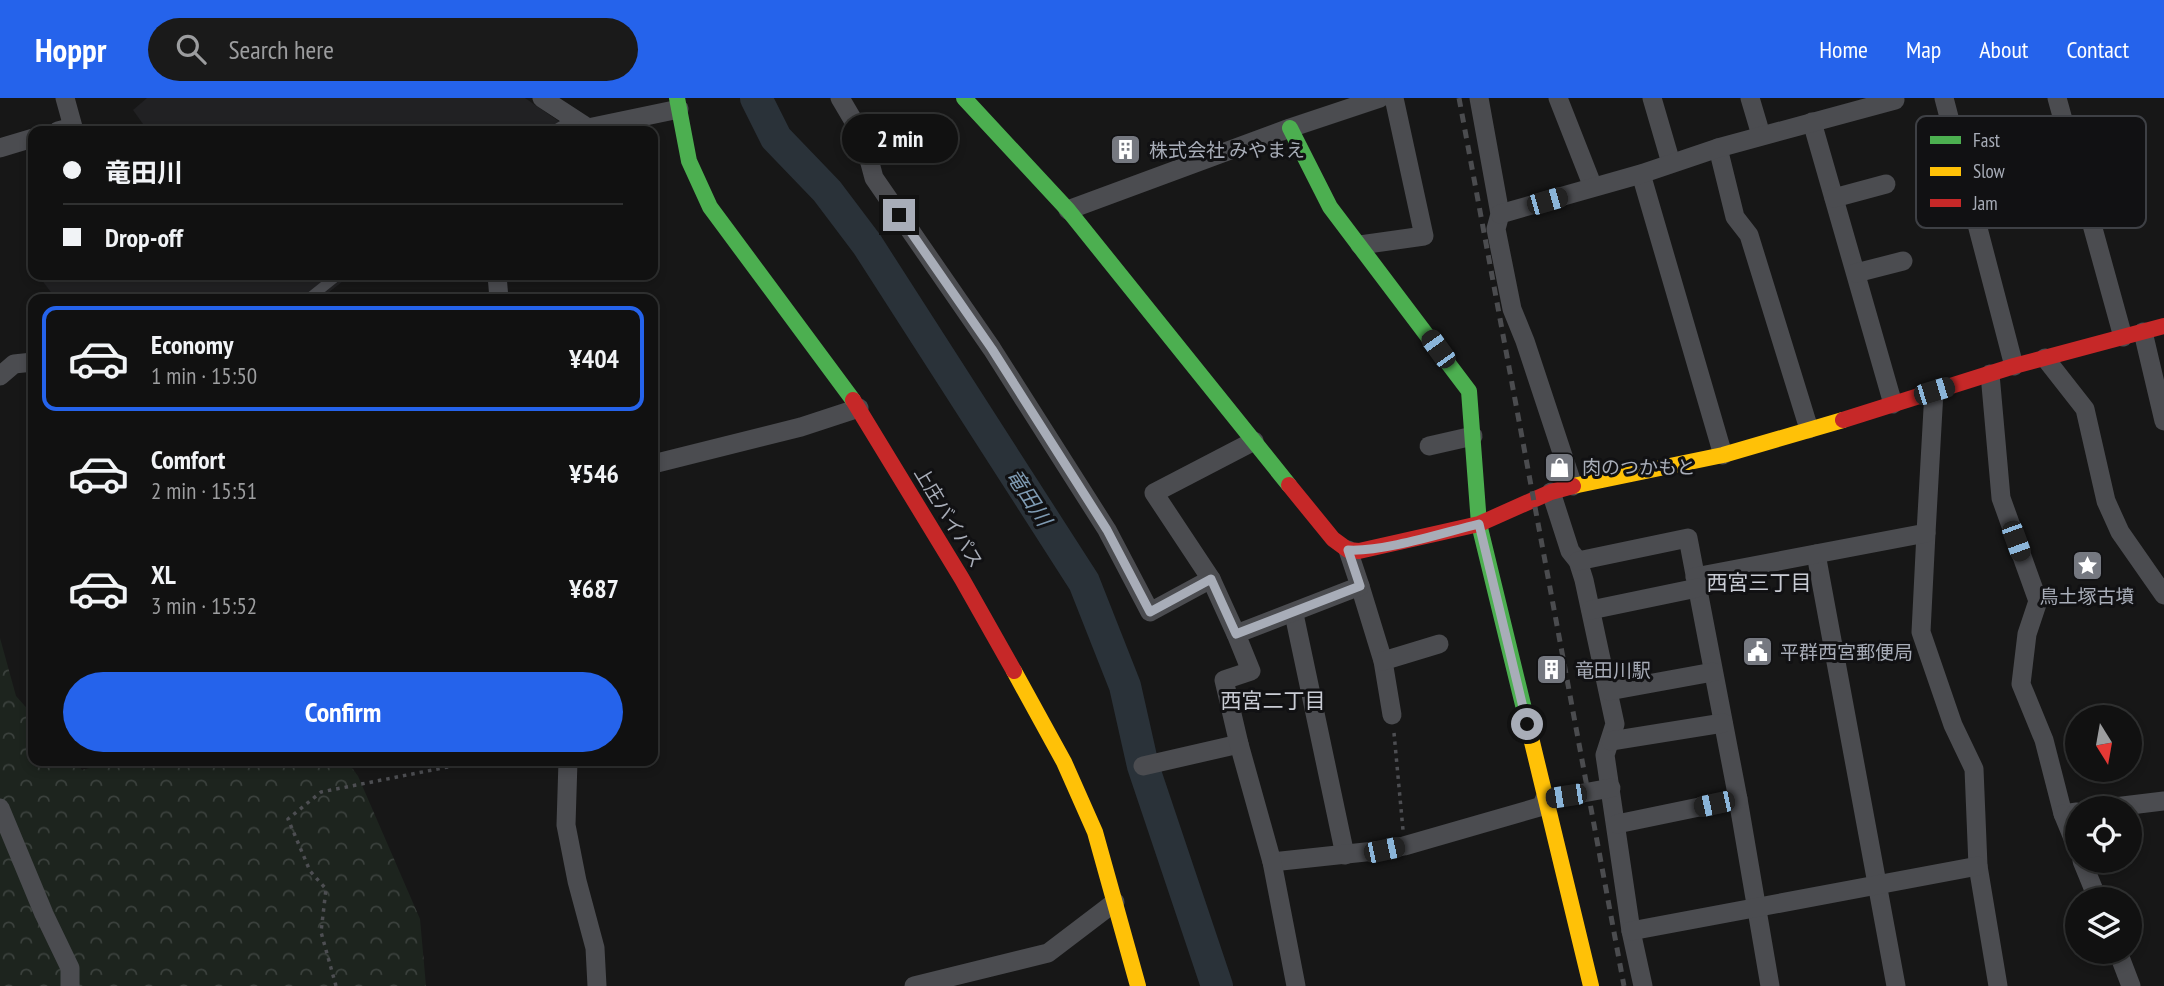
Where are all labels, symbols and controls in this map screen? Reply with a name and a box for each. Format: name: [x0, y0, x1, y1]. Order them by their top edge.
search box: [148, 18, 638, 81]
text: Hoppr: [35, 28, 106, 71]
icon: search: [172, 30, 210, 68]
text: Search here: [228, 33, 334, 66]
text: Home: [1819, 34, 1868, 65]
text: Map: [1906, 34, 1941, 65]
text: About: [1979, 34, 2028, 65]
text: Contact: [2066, 34, 2129, 65]
callout: 2 min: [841, 114, 957, 162]
legend: [1916, 116, 2146, 228]
text: 2 min: [877, 124, 923, 153]
text: Fast: [1973, 128, 2001, 152]
building icon: 株式会社 みやまえ: [1109, 133, 1143, 167]
place label: 株式会社 みやまえ: [1149, 138, 1305, 162]
text: 竜田川: [105, 156, 183, 189]
text: Slow: [1973, 159, 2006, 183]
car: [1524, 185, 1571, 217]
text: Jam: [1972, 191, 1998, 215]
route end: [883, 199, 915, 231]
text: Drop-off: [105, 221, 183, 254]
car: [1418, 326, 1459, 372]
icon: car: [67, 327, 130, 390]
text: Economy: [151, 328, 233, 361]
text: ¥404: [569, 342, 619, 375]
text: 1 min · 15:50: [151, 361, 257, 390]
car: [1911, 375, 1958, 407]
icon: car: [67, 442, 130, 505]
text: Comfort: [151, 443, 225, 476]
shop icon: 肉のつかもと: [1542, 450, 1576, 484]
place label: 肉のつかもと: [1582, 455, 1696, 479]
text: ¥546: [569, 457, 619, 490]
street label: 上庄バイパス: [909, 462, 989, 572]
water label: 竜田川: [1001, 463, 1059, 532]
text: 2 min · 15:51: [151, 476, 257, 505]
car: [1999, 518, 2034, 564]
place icon: 鳥土塚古墳: [2070, 548, 2104, 582]
icon: car: [67, 557, 130, 620]
text: XL: [151, 558, 176, 591]
district label: 西宮三丁目: [1707, 569, 1812, 596]
text: ¥687: [569, 572, 619, 605]
place label: 鳥土塚古墳: [2039, 584, 2135, 608]
text: 3 min · 15:52: [151, 591, 257, 620]
public building icon: 平群西宮郵便局: [1740, 635, 1774, 669]
place label: 平群西宮郵便局: [1780, 640, 1913, 664]
building icon: 竜田川駅: [1535, 653, 1569, 687]
place label: 竜田川駅: [1575, 658, 1651, 682]
button: Confirm: [63, 672, 623, 752]
district label: 西宮二丁目: [1221, 687, 1326, 714]
north arrow: [2065, 705, 2142, 782]
map controls: [2065, 705, 2142, 964]
route start: [1511, 708, 1543, 740]
car: [1544, 782, 1589, 810]
car: [1692, 789, 1737, 819]
button: locate: [2065, 796, 2142, 873]
car: [1362, 835, 1407, 865]
button: layers: [2065, 887, 2142, 964]

